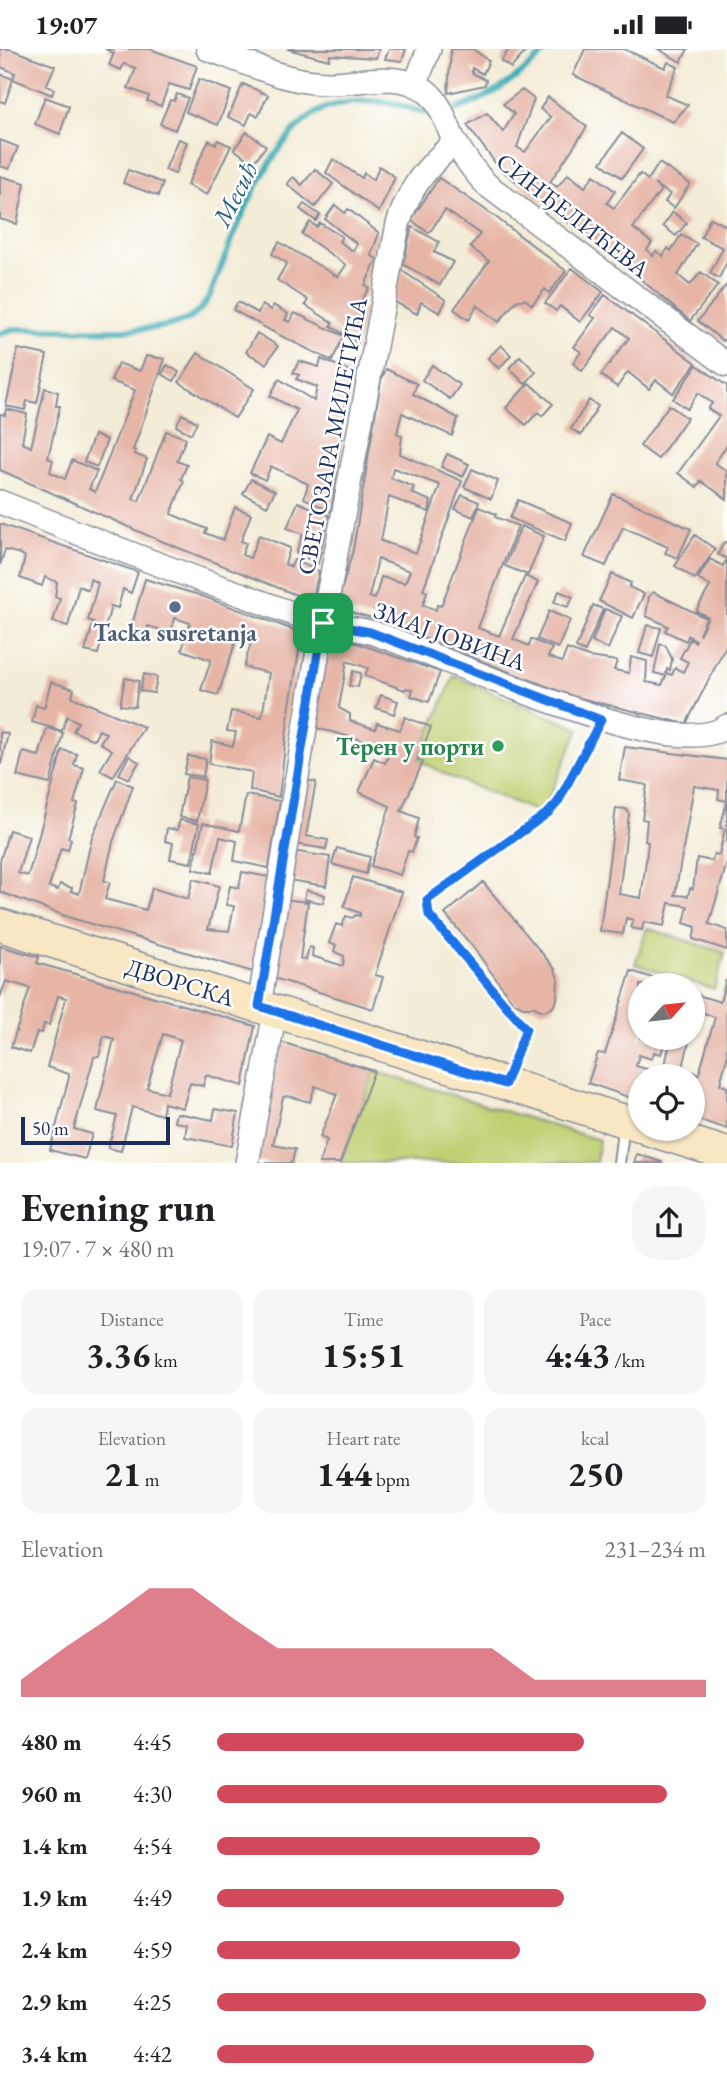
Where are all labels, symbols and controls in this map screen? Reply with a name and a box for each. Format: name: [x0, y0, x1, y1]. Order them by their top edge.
text: 19:07: [35, 8, 97, 42]
street label: СИНЂЕЛИЋЕВА: [490, 145, 656, 285]
water label: Месић: [203, 156, 266, 234]
street label: СВЕТОЗАРА МИЛЕТИЋА: [290, 294, 374, 577]
pin: [293, 593, 353, 653]
street label: ЗМАЈ ЈОВИНА: [370, 594, 531, 678]
marker: Tacka susretanja: [167, 599, 183, 615]
icon: arrive: [304, 604, 342, 642]
place label: Tacka susretanja: [93, 617, 257, 649]
place label: Терен у порти: [336, 731, 484, 763]
marker: Терен у порти: [490, 738, 506, 754]
street label: ДВОРСКА: [122, 951, 238, 1013]
north arrow: [628, 973, 705, 1050]
map controls: [628, 973, 705, 1141]
button: locate: [628, 1064, 705, 1141]
scale bar: [21, 1113, 170, 1145]
text: 50 m: [32, 1116, 69, 1141]
text: Evening run: [21, 1183, 216, 1232]
button: share: [632, 1186, 706, 1260]
text: 19:07 · 7 × 480 m: [21, 1234, 174, 1264]
text: Distance: [100, 1307, 164, 1332]
text: Time: [344, 1307, 383, 1332]
text: Pace: [579, 1307, 611, 1332]
text: 3.36: [86, 1332, 150, 1377]
text: 15:51: [322, 1332, 405, 1377]
text: 4:43: [545, 1332, 610, 1377]
text: km: [150, 1348, 178, 1373]
text: /km: [610, 1348, 645, 1373]
text: Elevation: [98, 1426, 166, 1451]
text: Heart rate: [327, 1426, 400, 1451]
text: kcal: [581, 1426, 609, 1451]
text: 21: [104, 1451, 141, 1496]
text: 144: [317, 1451, 372, 1496]
text: 250: [567, 1451, 623, 1496]
text: m: [141, 1467, 160, 1492]
text: bpm: [372, 1467, 410, 1492]
text: Elevation: [21, 1534, 104, 1564]
text: 231–234 m: [605, 1534, 706, 1564]
text: 480 m: [21, 1727, 82, 1757]
text: 4:45: [133, 1727, 172, 1757]
text: 960 m: [21, 1779, 82, 1809]
text: 4:30: [133, 1779, 172, 1809]
text: 1.4 km: [21, 1831, 88, 1861]
text: 4:54: [133, 1831, 172, 1861]
text: 1.9 km: [21, 1883, 88, 1913]
text: 4:49: [133, 1883, 172, 1913]
text: 2.4 km: [21, 1935, 88, 1965]
text: 4:59: [133, 1935, 172, 1965]
text: 2.9 km: [21, 1987, 88, 2017]
text: 4:25: [133, 1987, 172, 2017]
text: 3.4 km: [21, 2039, 88, 2069]
text: 4:42: [133, 2039, 172, 2069]

